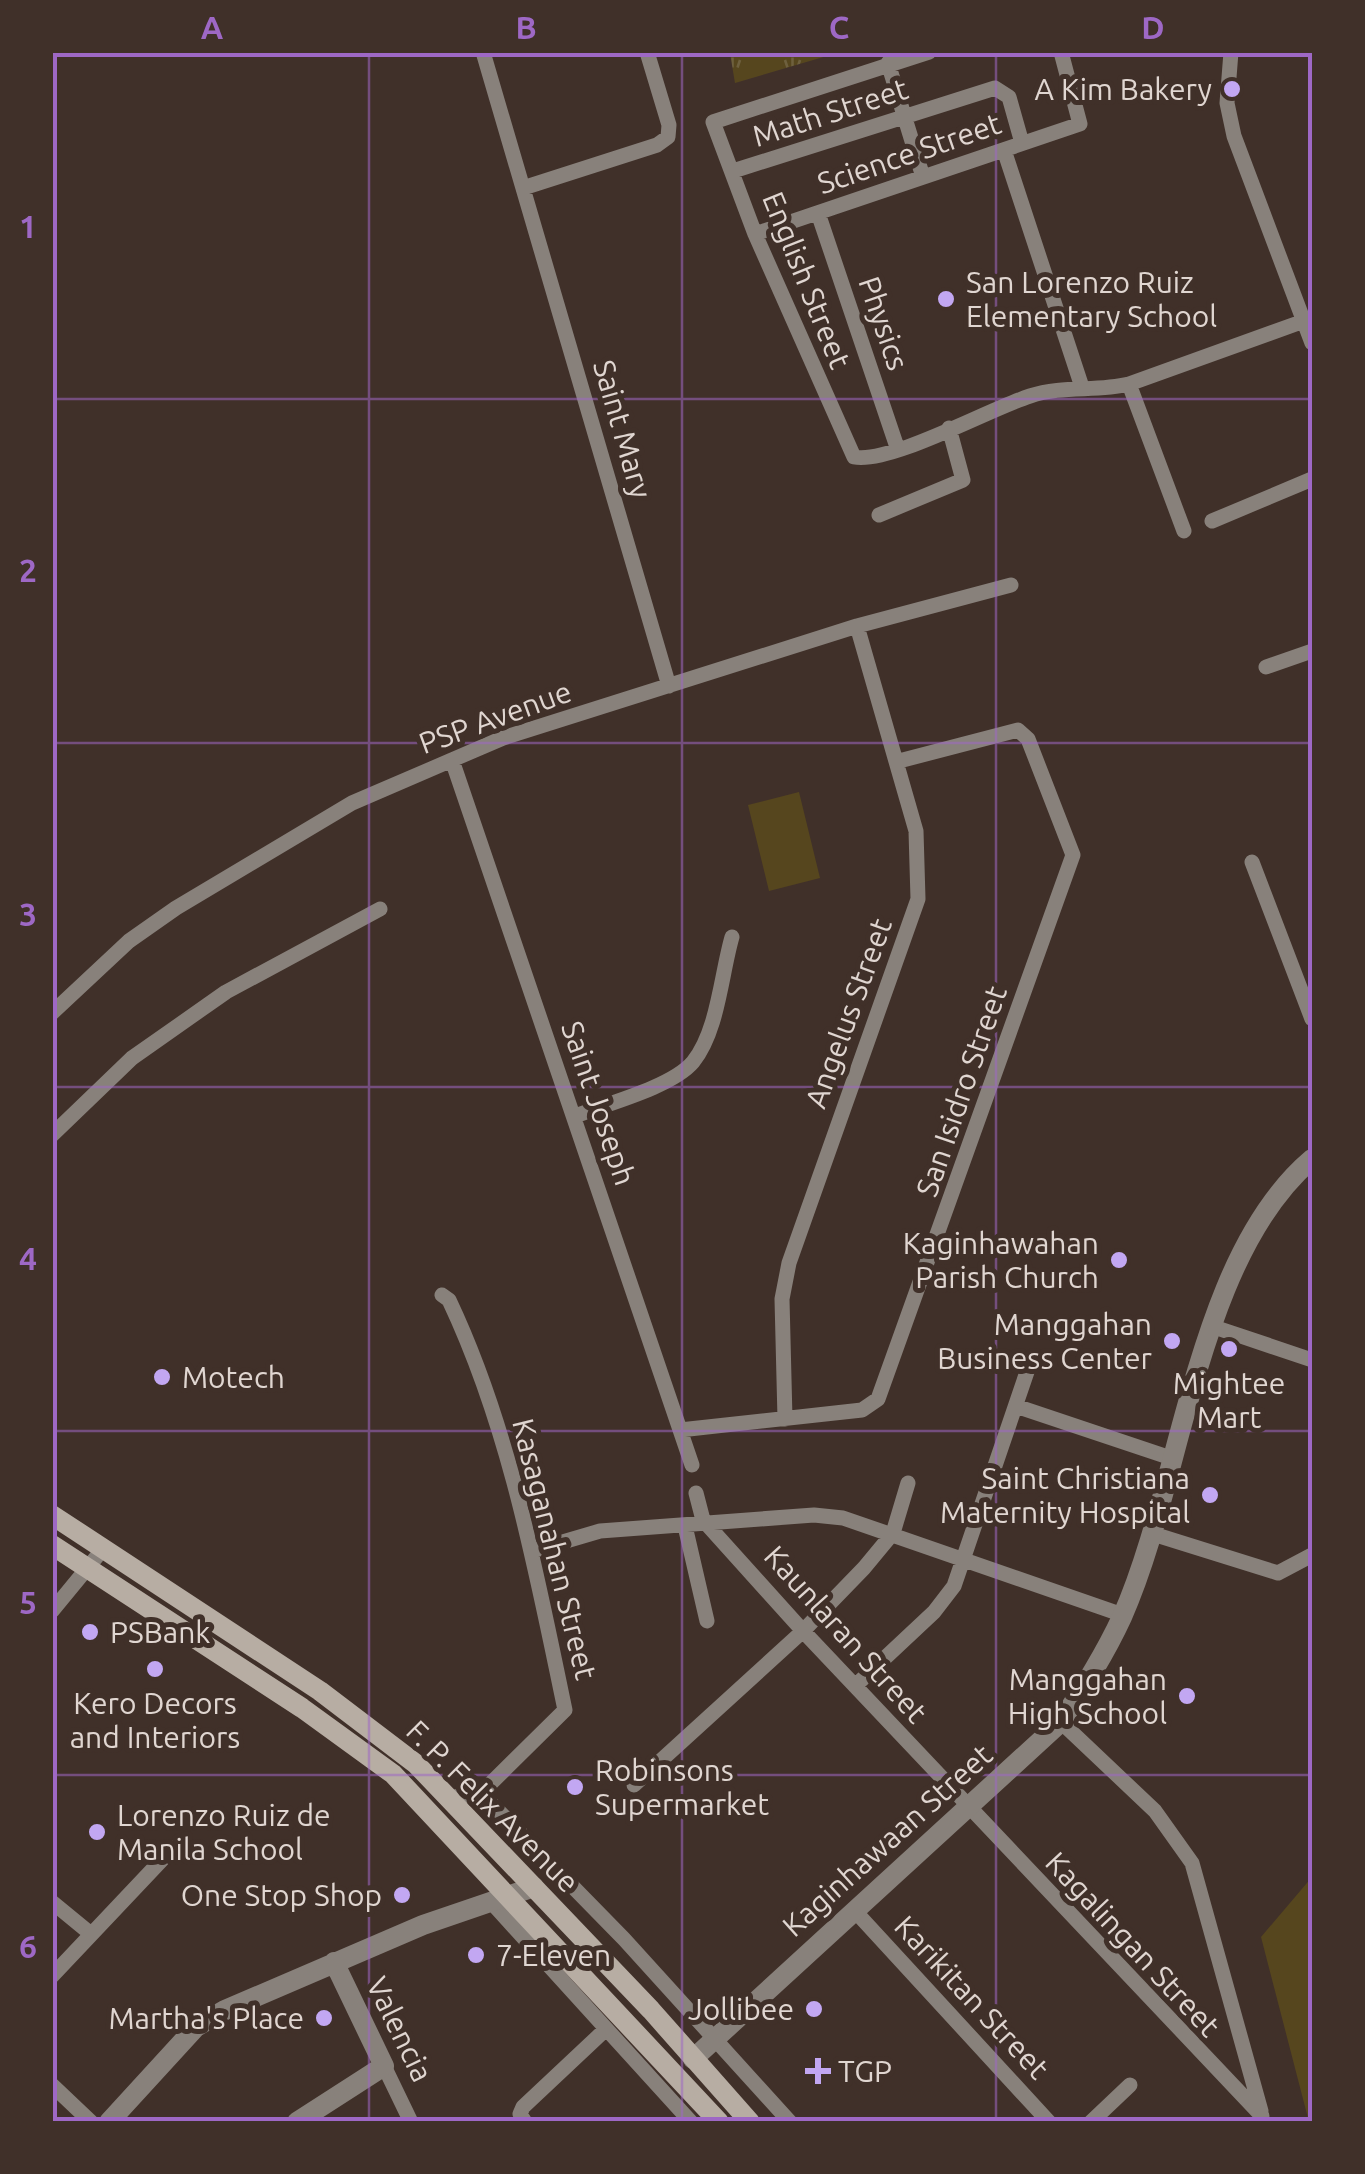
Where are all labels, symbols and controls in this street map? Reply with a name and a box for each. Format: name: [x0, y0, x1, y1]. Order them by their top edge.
text: A: [201, 9, 224, 45]
text: B: [515, 9, 537, 45]
text: C: [829, 9, 849, 45]
text: D: [1141, 9, 1165, 45]
street label: Math Street: [748, 71, 912, 153]
place label: A Kim Bakery: [1035, 72, 1212, 106]
marker: A Kim Bakery: [1221, 78, 1243, 100]
street label: Science Street: [813, 106, 1005, 200]
street label: English Street: [756, 187, 858, 373]
text: 1: [19, 208, 37, 244]
place label: San Lorenzo Ruiz Elementary School: [966, 265, 1217, 333]
street label: Physics: [852, 272, 916, 374]
marker: San Lorenzo Ruiz Elementary School: [935, 288, 957, 310]
street label: Saint Mary: [587, 356, 659, 502]
text: 2: [19, 552, 37, 588]
street label: PSP Avenue: [414, 674, 576, 760]
text: 3: [19, 896, 37, 932]
street label: Angelus Street: [798, 913, 898, 1112]
street label: San Isidro Street: [909, 981, 1013, 1201]
street label: Saint Joseph: [555, 1017, 643, 1189]
place label: Kaginhawahan Parish Church: [903, 1226, 1099, 1294]
text: 4: [19, 1240, 37, 1276]
marker: Kaginhawahan Parish Church: [1108, 1249, 1130, 1271]
place label: Manggahan Business Center: [937, 1307, 1153, 1375]
marker: Manggahan Business Center: [1161, 1330, 1183, 1352]
marker: Mightee Mart: [1218, 1338, 1240, 1360]
place label: Motech: [182, 1360, 285, 1394]
marker: Motech: [151, 1366, 173, 1388]
place label: Mightee Mart: [1173, 1366, 1285, 1434]
street label: Kasaganahan Street: [506, 1415, 604, 1683]
place label: Saint Christiana Maternity Hospital: [940, 1461, 1190, 1529]
marker: Saint Christiana Maternity Hospital: [1199, 1484, 1221, 1506]
street label: Kaunlaran Street: [758, 1539, 934, 1729]
text: 5: [19, 1584, 37, 1620]
place label: PSBank: [110, 1615, 210, 1649]
marker: PSBank: [79, 1621, 101, 1643]
marker: Kero Decors and Interiors: [144, 1658, 166, 1680]
place label: Manggahan High School: [1008, 1662, 1167, 1730]
marker: Manggahan High School: [1176, 1685, 1198, 1707]
place label: Kero Decors and Interiors: [70, 1686, 240, 1754]
street label: F. P. Felix Avenue: [400, 1713, 586, 1899]
street label: Kaginhawaan Street: [775, 1737, 999, 1943]
place label: Robinsons Supermarket: [595, 1753, 769, 1821]
marker: Robinsons Supermarket: [564, 1776, 586, 1798]
place label: Lorenzo Ruiz de Manila School: [117, 1798, 331, 1866]
marker: Lorenzo Ruiz de Manila School: [86, 1821, 108, 1843]
street label: Kagalingan Street: [1039, 1845, 1227, 2043]
place label: One Stop Shop: [181, 1878, 382, 1912]
marker: One Stop Shop: [391, 1884, 413, 1906]
street label: Karikitan Street: [888, 1909, 1056, 2085]
text: 6: [19, 1928, 37, 1964]
place label: 7-Eleven: [496, 1938, 611, 1972]
marker: 7-Eleven: [465, 1944, 487, 1966]
street label: Valencia: [360, 1971, 440, 2087]
place label: Jollibee: [688, 1992, 794, 2026]
marker: Jollibee: [803, 1998, 825, 2020]
place label: Martha's Place: [108, 2001, 304, 2035]
marker: Martha's Place: [313, 2007, 335, 2029]
place label: TGP: [838, 2054, 892, 2088]
marker: TGP: [807, 2060, 829, 2082]

